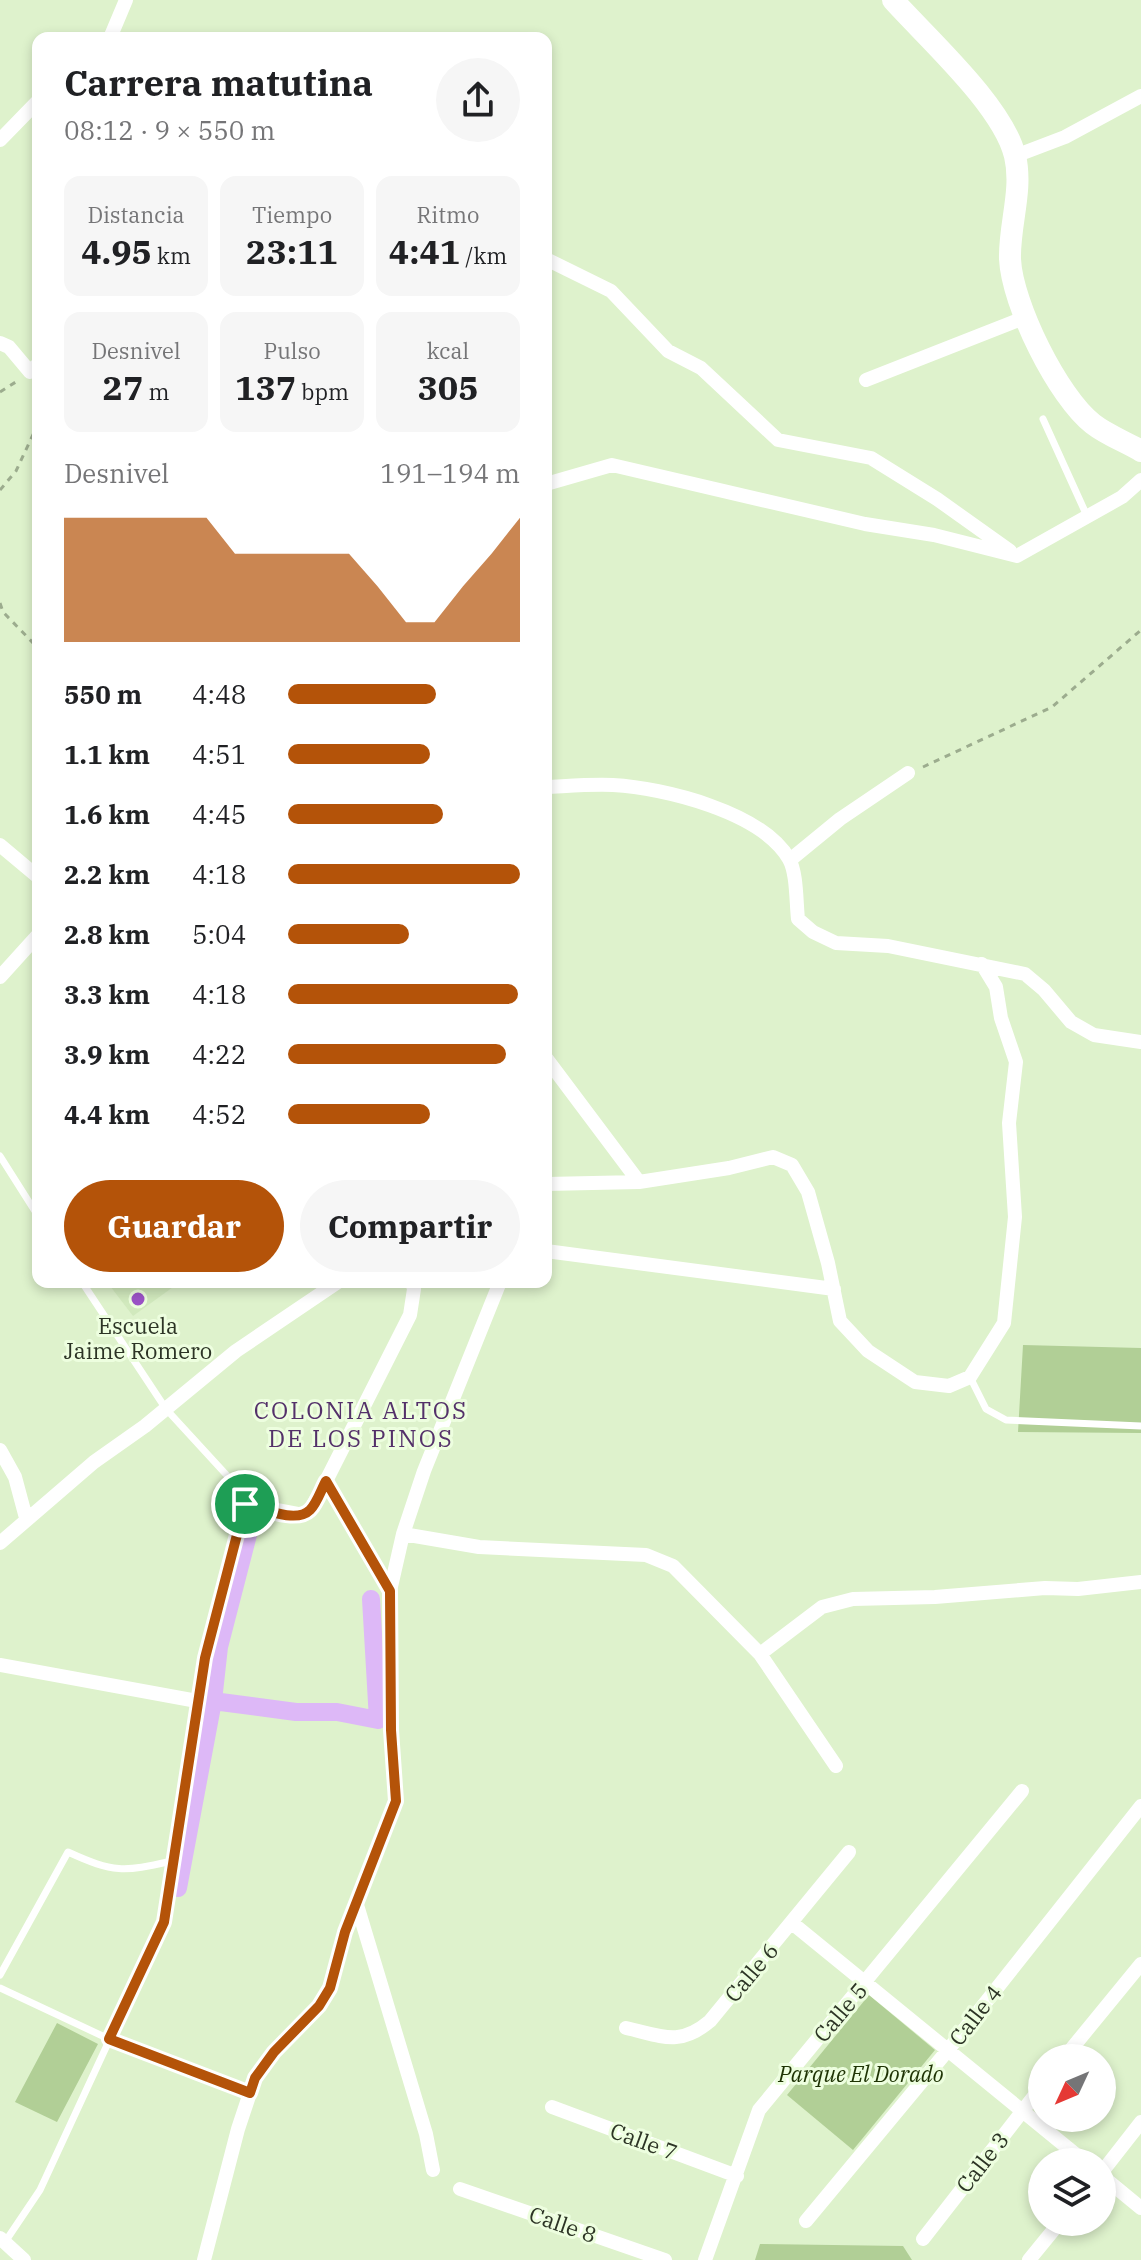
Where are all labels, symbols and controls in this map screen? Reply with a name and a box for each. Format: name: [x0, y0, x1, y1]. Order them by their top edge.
button: share: [436, 58, 520, 142]
text: Carrera matutina: [64, 59, 373, 106]
text: 08:12 · 9 × 550 m: [64, 113, 275, 147]
text: Distancia: [87, 200, 185, 229]
text: Tiempo: [252, 200, 332, 229]
text: Ritmo: [417, 200, 479, 229]
text: 4.95: [81, 229, 152, 273]
text: 23:11: [246, 229, 338, 273]
text: 4:41: [389, 229, 460, 273]
text: km: [152, 241, 191, 270]
text: /km: [460, 241, 507, 270]
text: Desnivel: [92, 336, 180, 365]
text: Pulso: [263, 336, 321, 365]
text: kcal: [427, 336, 469, 365]
text: 27: [103, 365, 143, 409]
text: 137: [235, 365, 296, 409]
text: 305: [417, 365, 479, 409]
text: m: [143, 377, 169, 406]
text: bpm: [296, 377, 349, 406]
text: Desnivel: [64, 456, 169, 490]
text: 191–194 m: [380, 456, 520, 490]
text: 550 m: [64, 677, 142, 711]
text: 4:48: [192, 677, 246, 711]
text: 1.1 km: [64, 737, 150, 771]
text: 4:51: [192, 737, 246, 771]
text: 1.6 km: [64, 797, 150, 831]
text: 4:45: [192, 797, 246, 831]
text: 2.2 km: [64, 857, 150, 891]
text: 4:18: [192, 857, 246, 891]
text: 2.8 km: [64, 917, 150, 951]
text: 5:04: [192, 917, 246, 951]
text: 3.3 km: [64, 977, 150, 1011]
text: 4:18: [192, 977, 246, 1011]
text: 3.9 km: [64, 1037, 150, 1071]
text: 4:22: [192, 1037, 246, 1071]
text: 4.4 km: [64, 1097, 150, 1131]
text: 4:52: [192, 1097, 246, 1131]
button: Guardar: [64, 1180, 284, 1272]
button: Compartir: [300, 1180, 520, 1272]
marker: Escuela Jaime Romero: [129, 1290, 147, 1308]
place label: Escuela Jaime Romero: [64, 1311, 212, 1365]
district label: COLONIA ALTOS DE LOS PINOS: [254, 1394, 468, 1454]
pin: [211, 1470, 279, 1538]
icon: arrive: [223, 1482, 267, 1526]
street label: Calle 6: [718, 1936, 784, 2008]
street label: Calle 5: [807, 1976, 873, 2048]
street label: Calle 4: [942, 1979, 1008, 2051]
north arrow: [1028, 2044, 1116, 2132]
map controls: [1028, 2044, 1116, 2236]
park label: Parque El Dorado: [777, 2059, 944, 2088]
street label: Calle 7: [606, 2116, 682, 2166]
street label: Calle 3: [949, 2126, 1015, 2198]
button: layers: [1028, 2148, 1116, 2236]
street label: Calle 8: [525, 2199, 601, 2249]

